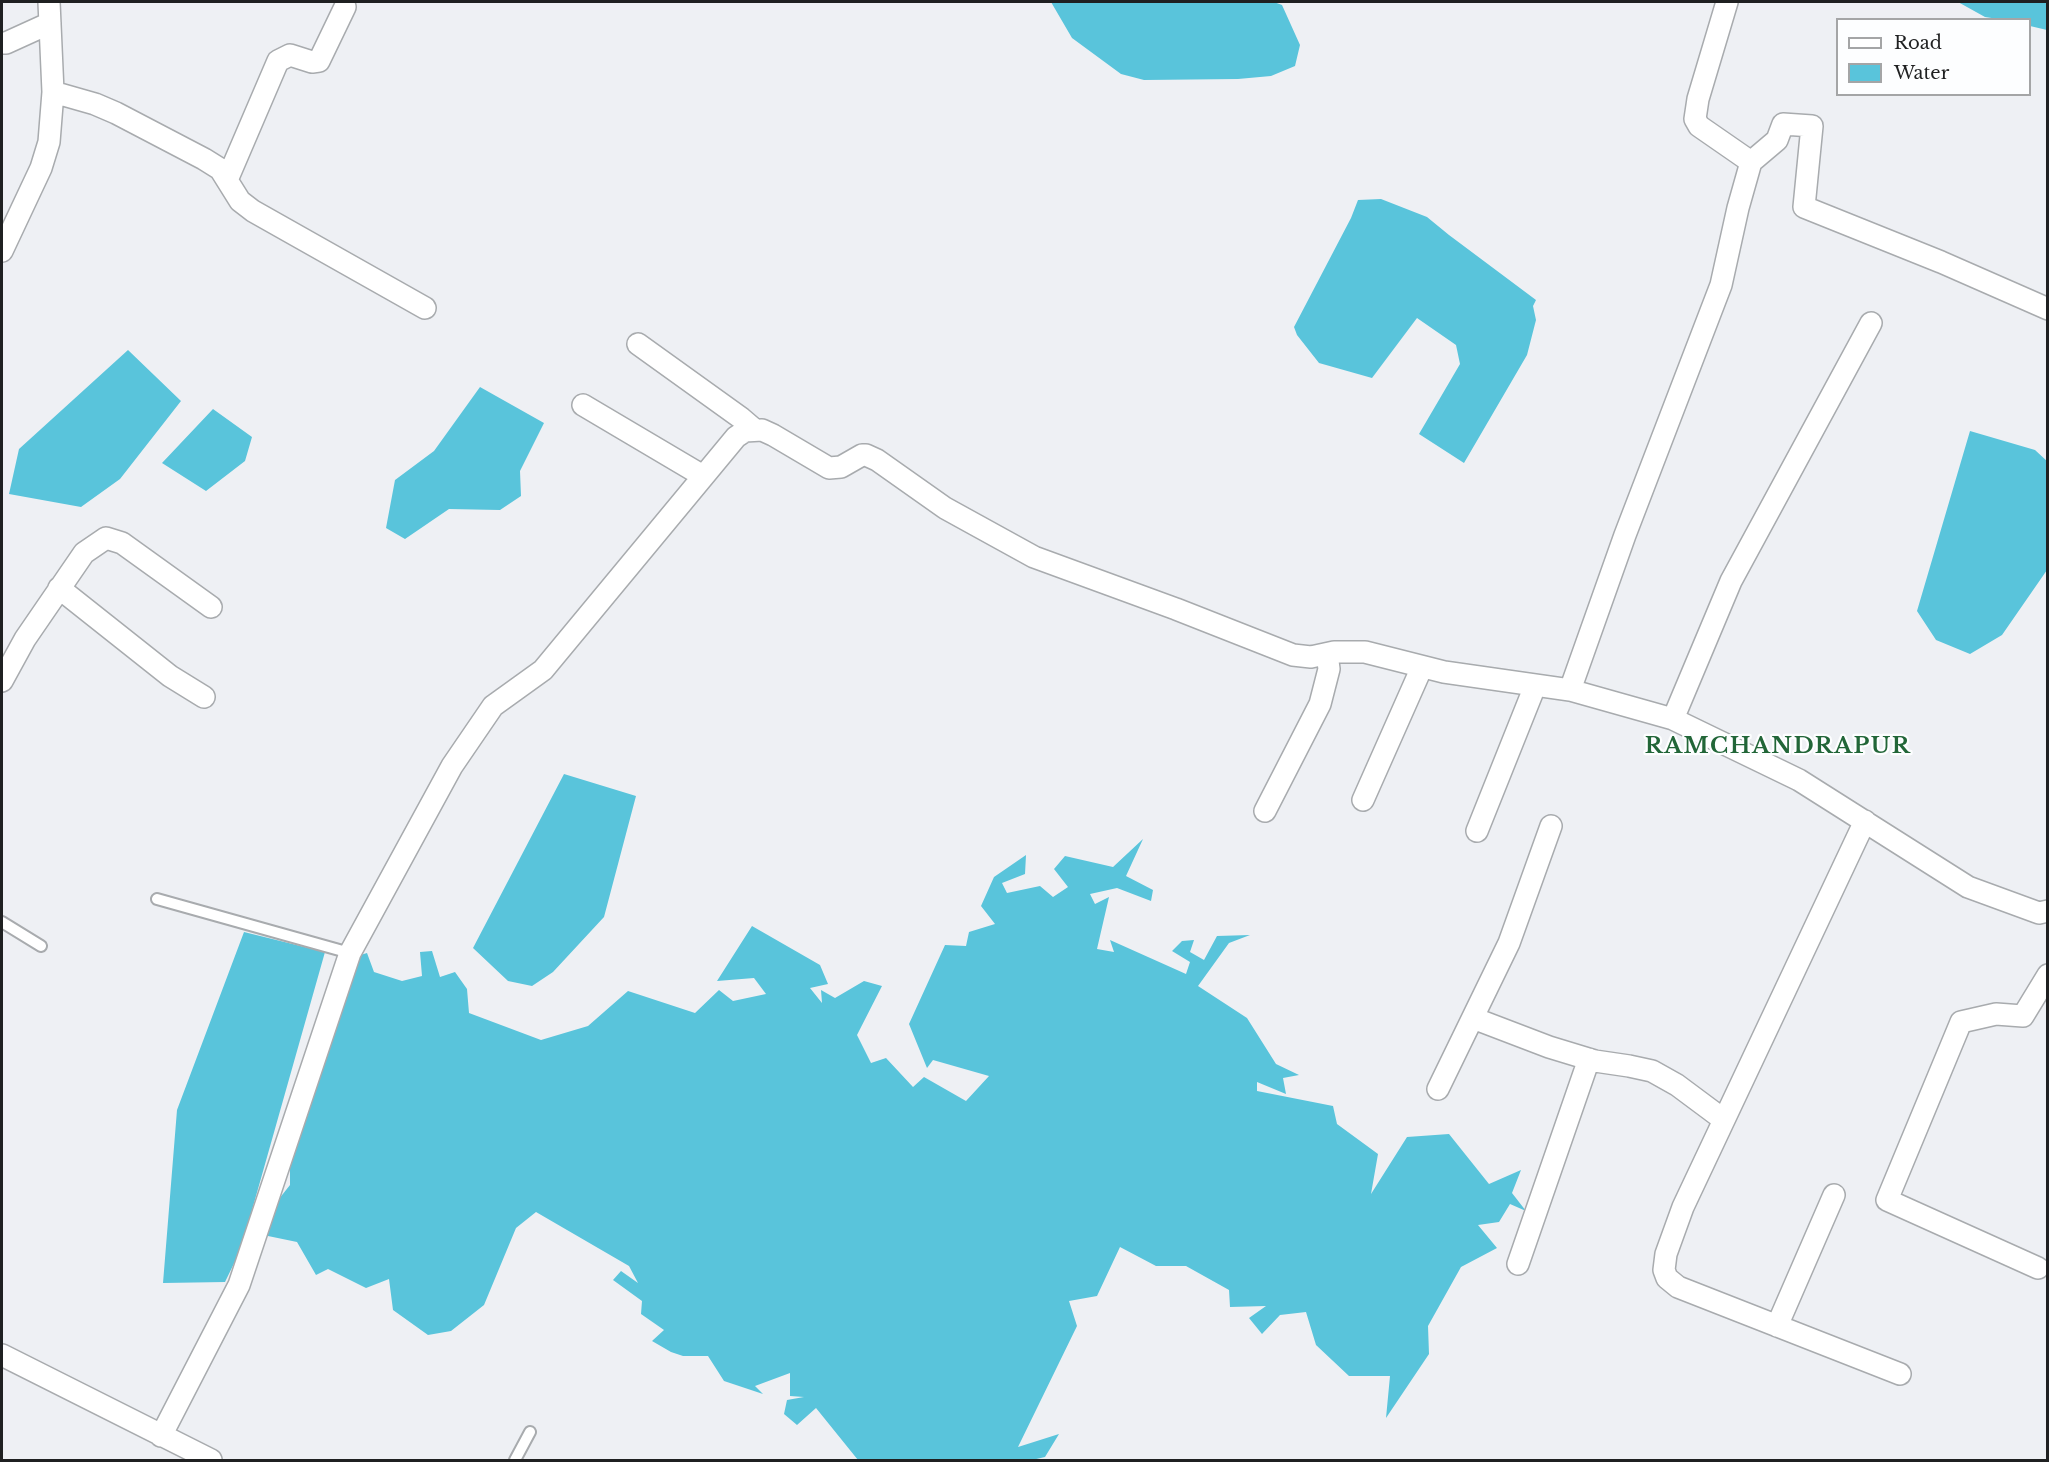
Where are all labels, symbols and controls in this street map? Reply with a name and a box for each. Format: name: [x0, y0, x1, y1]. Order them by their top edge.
legend: [1836, 18, 2031, 96]
text: Road: [1894, 32, 1942, 54]
text: Water: [1894, 62, 1949, 84]
district label: RAMCHANDRAPUR: [1645, 734, 1911, 760]

